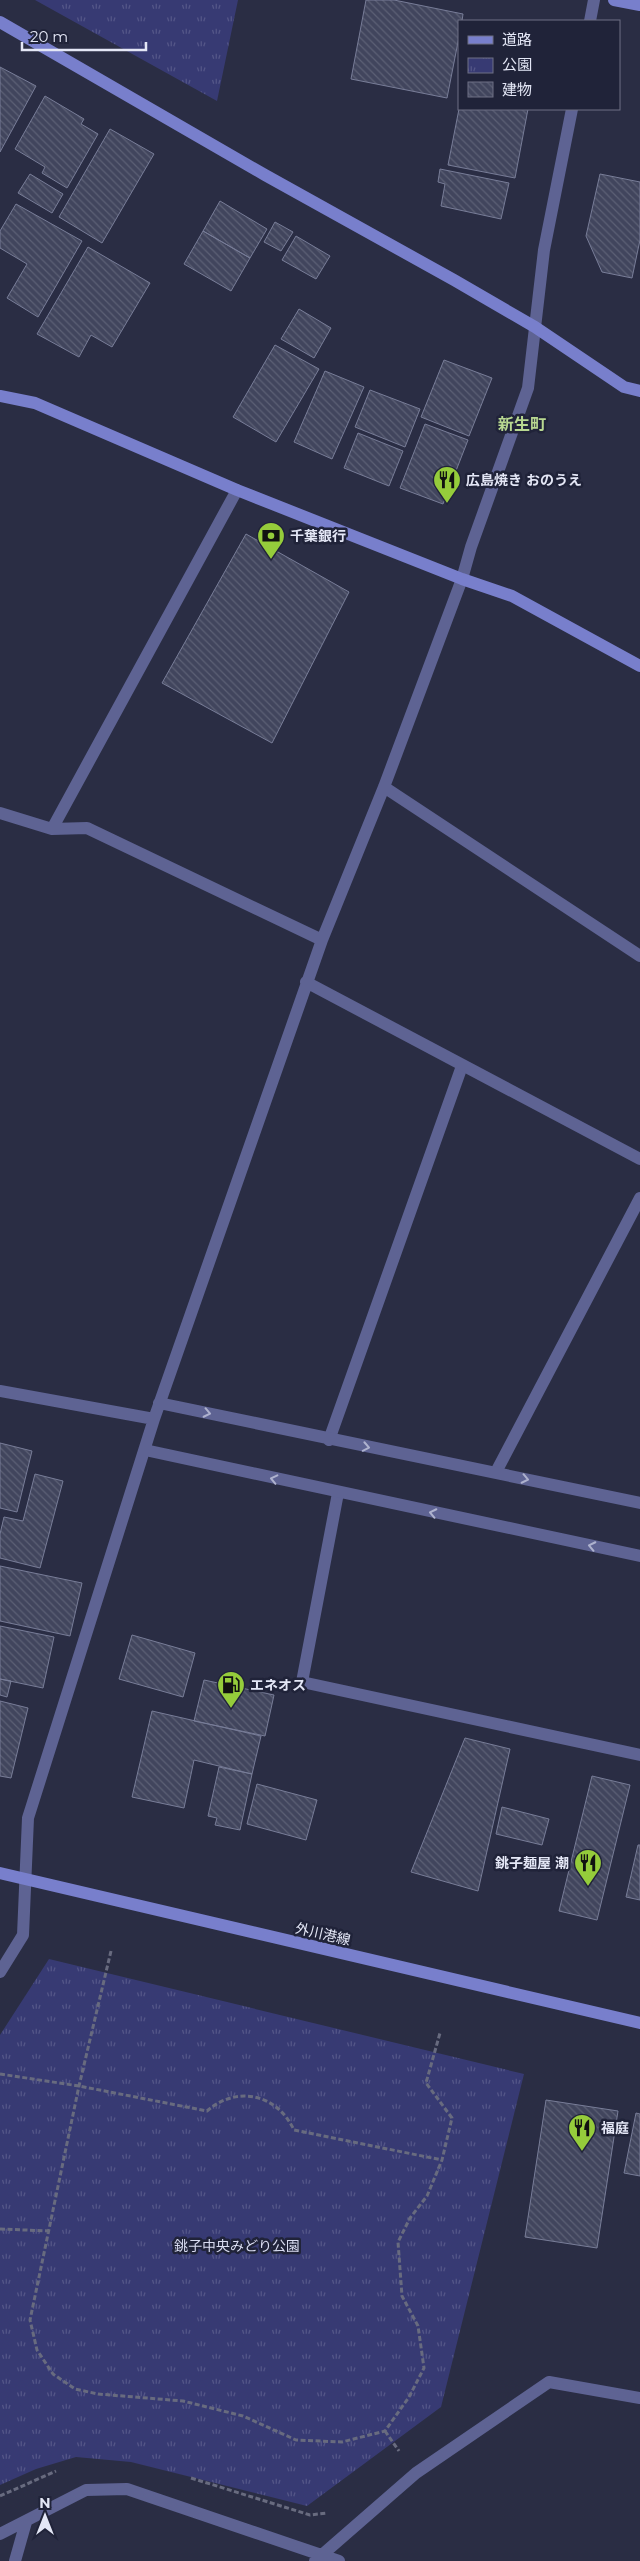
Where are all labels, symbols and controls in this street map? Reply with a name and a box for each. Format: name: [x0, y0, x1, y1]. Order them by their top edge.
scale bar: [22, 20, 146, 52]
legend: [458, 20, 620, 110]
text: 20 m: [30, 27, 68, 46]
text: 道路: [502, 30, 532, 49]
text: 公園: [502, 55, 532, 74]
text: 建物: [502, 80, 532, 99]
district label: 新生町: [498, 415, 546, 434]
restaurant icon: 広島焼き おのうえ: [432, 465, 462, 504]
place label: 広島焼き おのうえ: [466, 471, 582, 489]
bank icon: 千葉銀行: [256, 521, 286, 560]
place label: 千葉銀行: [290, 527, 346, 545]
one-way arrow: [202, 1408, 211, 1418]
one-way arrow: [361, 1441, 370, 1452]
one-way arrow: [521, 1473, 530, 1483]
one-way arrow: [270, 1474, 279, 1484]
one-way arrow: [429, 1508, 438, 1519]
one-way arrow: [588, 1541, 597, 1552]
fuel station icon: エネオス: [216, 1670, 246, 1709]
place label: エネオス: [250, 1676, 306, 1694]
restaurant icon: 銚子麺屋 潮: [573, 1848, 603, 1887]
place label: 銚子麺屋 潮: [495, 1854, 569, 1872]
street label: 外川港線: [294, 1919, 352, 1949]
restaurant icon: 福庭: [567, 2113, 597, 2152]
place label: 福庭: [601, 2119, 629, 2137]
park label: 銚子中央みどり公園: [174, 2237, 300, 2255]
north arrow: [20, 2491, 70, 2541]
text: N: [39, 2494, 51, 2512]

